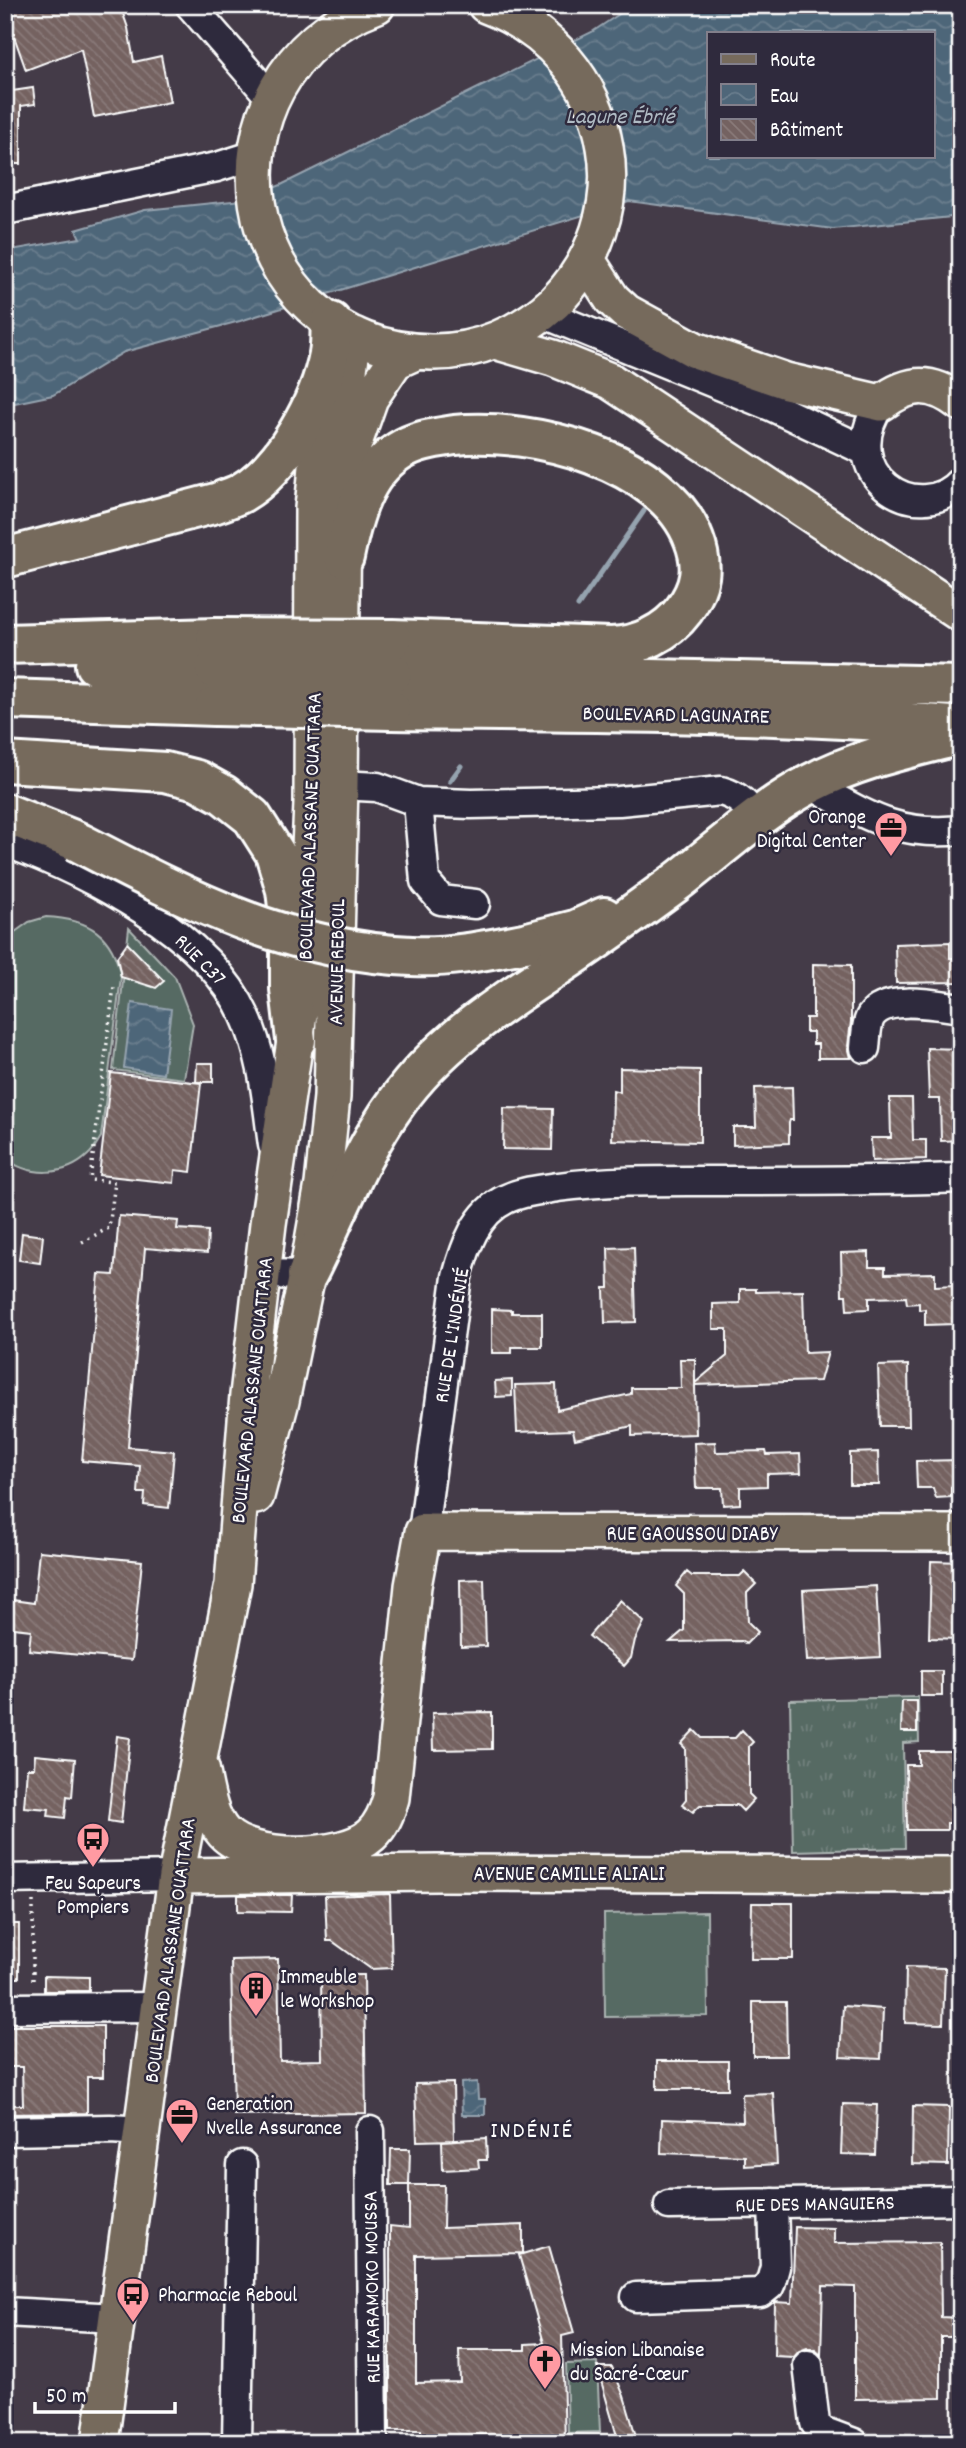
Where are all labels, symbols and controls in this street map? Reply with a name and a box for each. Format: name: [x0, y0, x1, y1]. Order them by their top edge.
legend: [707, 32, 934, 158]
text: Route: [770, 47, 816, 77]
text: Eau: [770, 83, 798, 113]
water label: Lagune Ébrié: [565, 102, 678, 135]
text: Bâtiment: [770, 117, 843, 147]
street label: BOULEVARD ALASSANE OUATTARA: [292, 692, 332, 960]
street label: BOULEVARD LAGUNAIRE: [582, 700, 770, 734]
place label: Orange Digital Center: [757, 804, 866, 858]
office icon: Orange Digital Center: [872, 809, 910, 858]
street label: AVENUE REBOUL: [323, 898, 355, 1026]
street label: RUE C37: [166, 928, 232, 994]
street label: BOULEVARD ALASSANE OUATTARA: [225, 1256, 283, 1525]
street label: RUE DE L'INDÉNIÉ: [428, 1265, 480, 1405]
street label: RUE GAOUSSOU DIABY: [607, 1521, 779, 1551]
street label: BOULEVARD ALASSANE OUATTARA: [139, 1816, 205, 2085]
bus stop icon: Feu Sapeurs Pompiers: [74, 1820, 112, 1869]
street label: AVENUE CAMILLE ALIALI: [473, 1861, 665, 1891]
place label: Feu Sapeurs Pompiers: [45, 1870, 141, 1924]
place label: Immeuble le Workshop: [280, 1964, 374, 2018]
building icon: Immeuble le Workshop: [237, 1969, 275, 2018]
place label: Generation Nvelle Assurance: [206, 2091, 342, 2145]
office icon: Generation Nvelle Assurance: [163, 2096, 201, 2145]
district label: INDÉNIÉ: [490, 2116, 574, 2149]
street label: RUE KARAMOKO MOUSSA: [357, 2190, 391, 2384]
street label: RUE DES MANGUIERS: [735, 2190, 895, 2222]
bus stop icon: Pharmacie Reboul: [114, 2275, 152, 2324]
place label: Pharmacie Reboul: [158, 2282, 297, 2312]
place label: Mission Libanaise du Sacré-Cœur: [570, 2337, 704, 2391]
church icon: Mission Libanaise du Sacré-Cœur: [526, 2342, 564, 2391]
scale bar: [35, 2371, 175, 2415]
text: 50 m: [46, 2383, 86, 2413]

